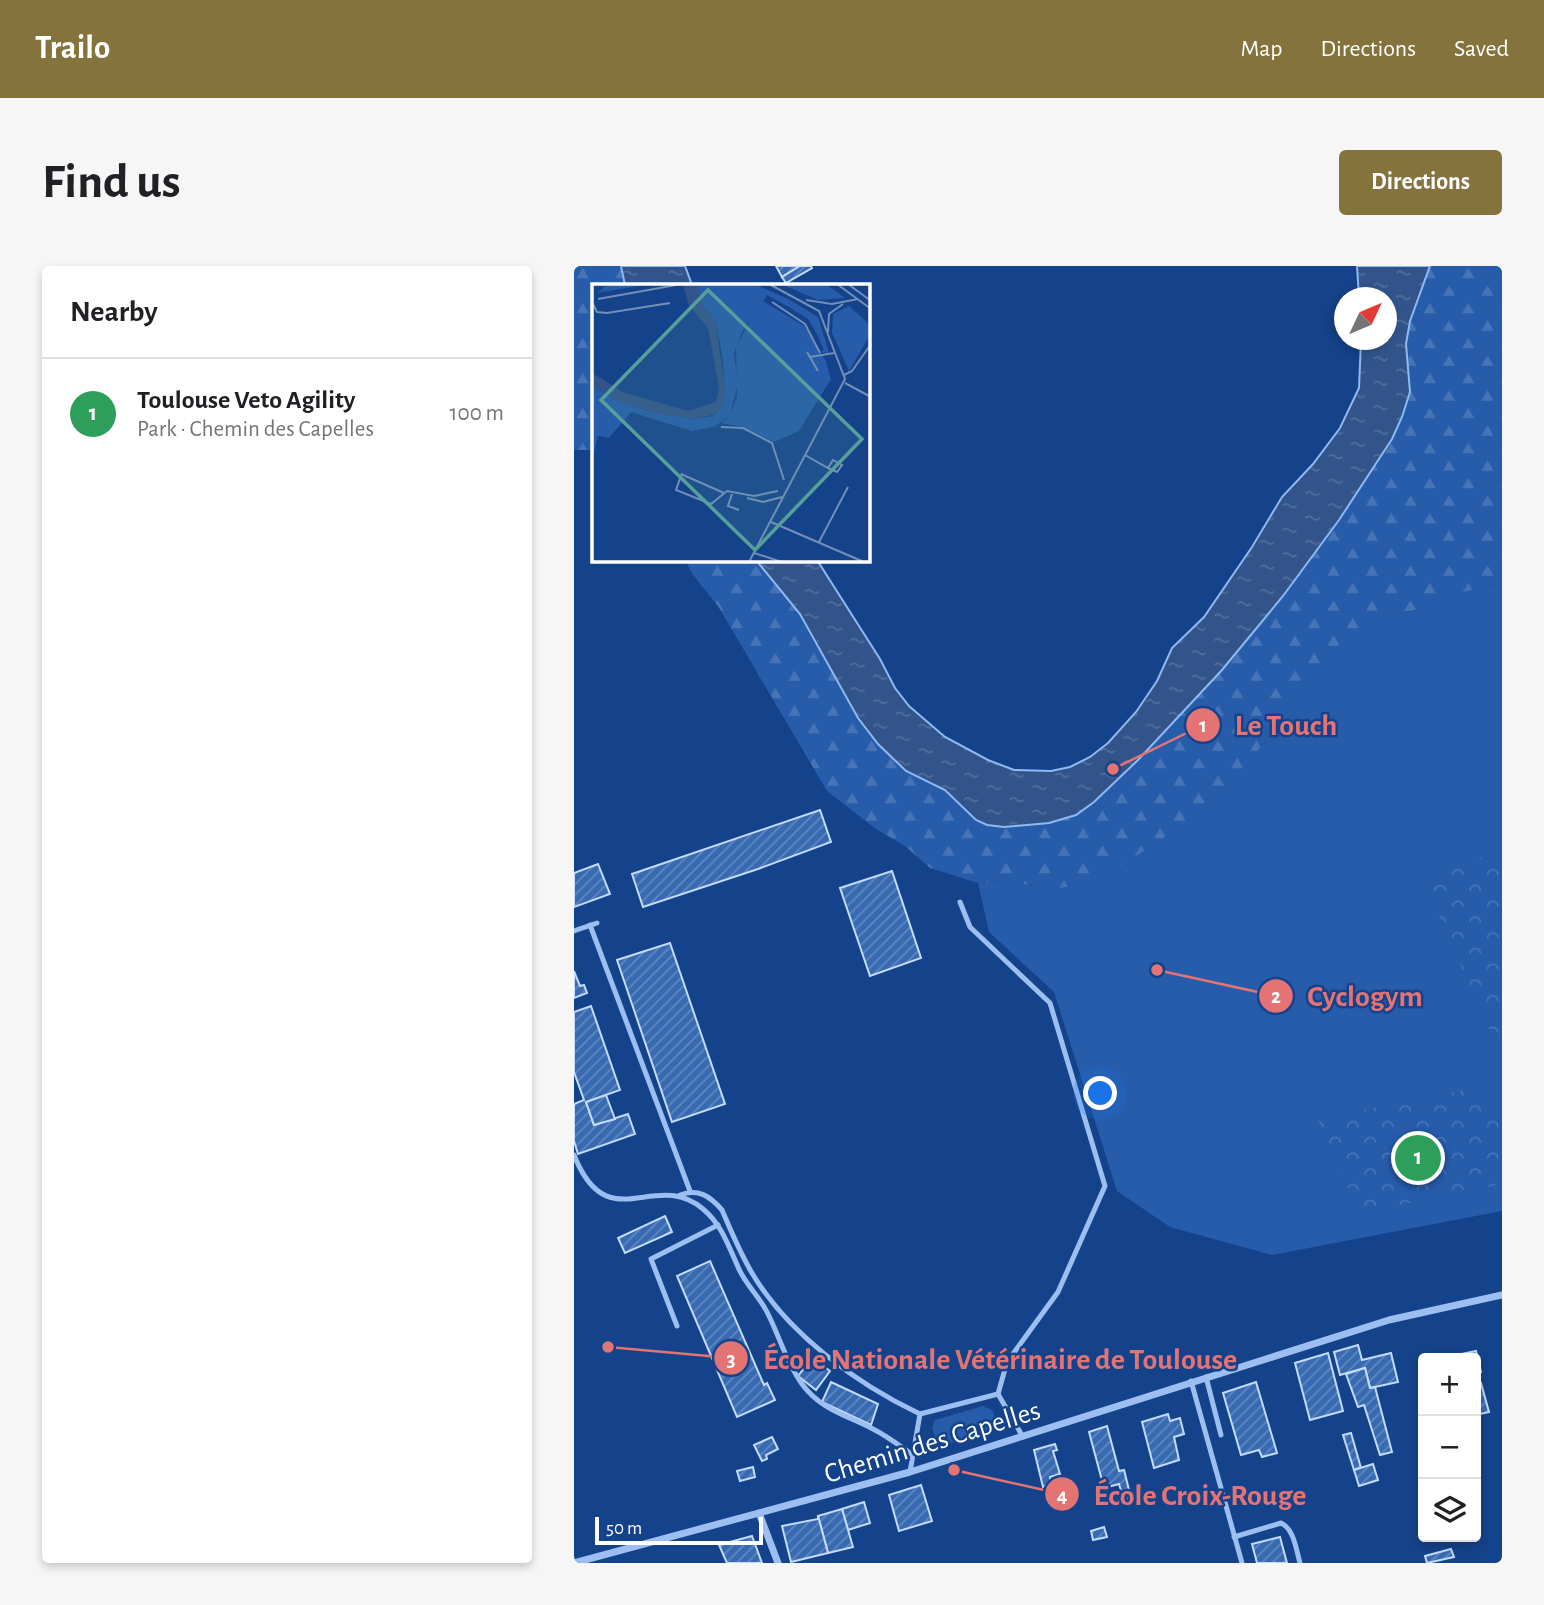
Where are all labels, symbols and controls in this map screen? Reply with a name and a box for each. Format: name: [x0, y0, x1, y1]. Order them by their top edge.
text: Trailo: [35, 32, 110, 65]
text: Map: [1240, 37, 1282, 61]
text: Directions: [1320, 37, 1416, 61]
text: Saved: [1454, 37, 1509, 61]
button: Directions: [1339, 150, 1502, 215]
text: Find us: [42, 158, 181, 207]
inset map: [592, 284, 870, 562]
north arrow: [1334, 287, 1397, 350]
text: Nearby: [70, 297, 158, 327]
text: Toulouse Veto Agility: [137, 387, 355, 413]
text: 1: [89, 402, 97, 425]
text: 100 m: [450, 402, 504, 425]
text: Park · Chemin des Capelles: [137, 418, 374, 441]
callout: Le Touch: [1185, 699, 1351, 750]
text: Le Touch: [1235, 711, 1337, 741]
text: 1: [1199, 715, 1207, 736]
callout: Cyclogym: [1258, 970, 1436, 1021]
text: Cyclogym: [1307, 982, 1423, 1012]
text: 2: [1271, 986, 1281, 1007]
your location: [1083, 1076, 1117, 1110]
pin: 1: [1395, 1132, 1441, 1184]
callout: École Nationale Vétérinaire de Toulouse: [714, 1333, 1251, 1384]
text: École Nationale Vétérinaire de Toulouse: [763, 1342, 1237, 1375]
text: 3: [726, 1349, 736, 1370]
map controls: [1418, 1353, 1481, 1542]
button: +: [1418, 1353, 1481, 1416]
street label: Chemin des Capelles: [821, 1397, 1044, 1489]
button: −: [1418, 1416, 1481, 1479]
callout: École Croix-Rouge: [1045, 1469, 1321, 1520]
text: École Croix-Rouge: [1093, 1478, 1307, 1511]
button: layers: [1418, 1479, 1481, 1542]
text: 4: [1057, 1485, 1067, 1506]
scale bar: [595, 1514, 763, 1546]
text: 50 m: [606, 1519, 642, 1538]

